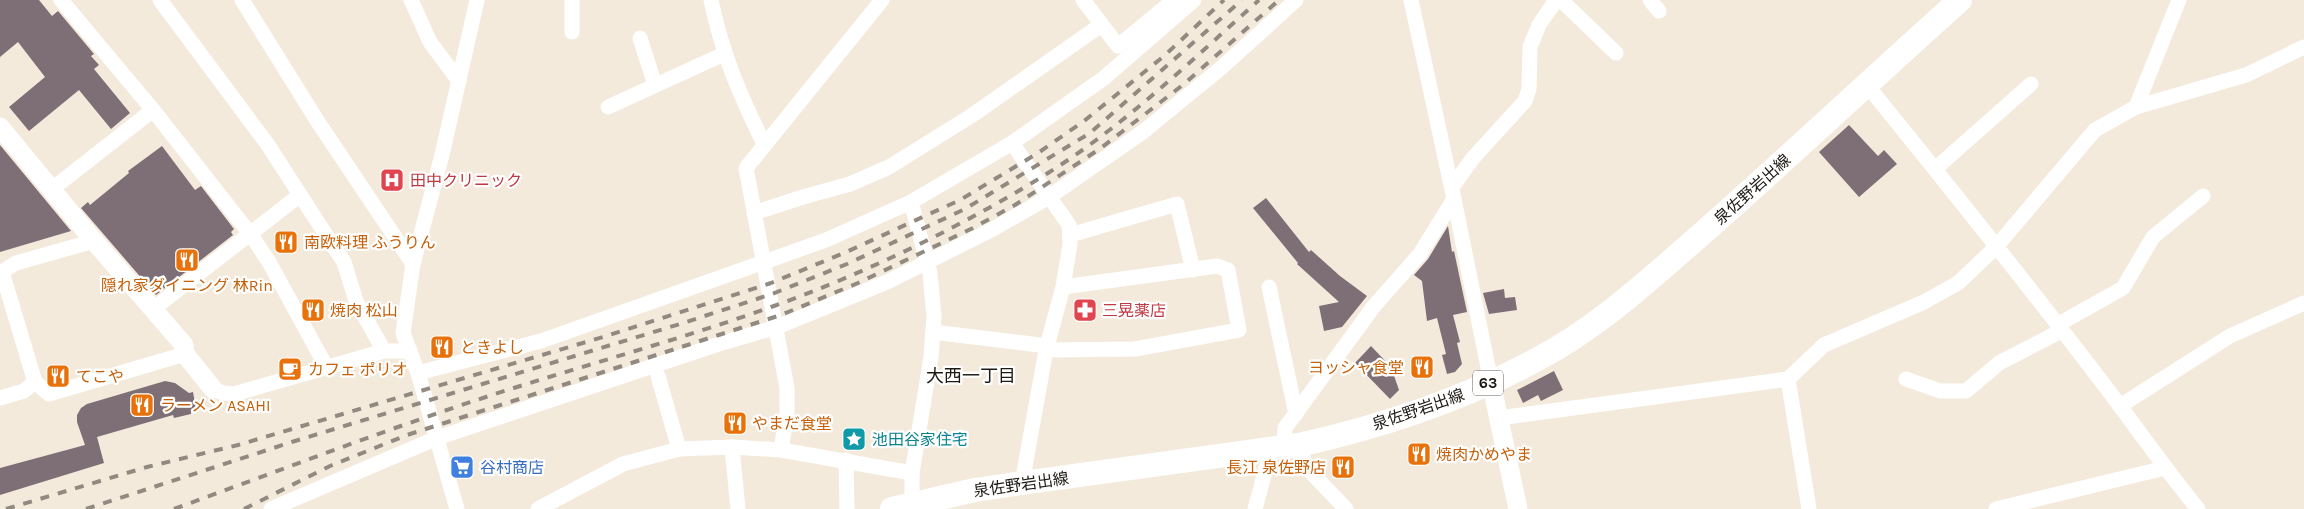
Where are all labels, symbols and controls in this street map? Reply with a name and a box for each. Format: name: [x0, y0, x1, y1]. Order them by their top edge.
street label: 泉佐野岩出線: [1710, 150, 1794, 229]
hospital icon: 田中クリニック: [379, 167, 405, 193]
place label: 田中クリニック: [410, 171, 522, 190]
restaurant icon: 南欧料理 ふうりん: [273, 229, 299, 255]
place label: 南欧料理 ふうりん: [304, 233, 436, 252]
restaurant icon: 隠れ家ダイニング 林Rin: [174, 247, 200, 273]
place label: 隠れ家ダイニング 林Rin: [101, 276, 273, 295]
restaurant icon: 焼肉 松山: [300, 297, 326, 323]
pharmacy icon: 三晃薬店: [1072, 297, 1098, 323]
place label: 焼肉 松山: [330, 301, 398, 320]
place label: 三晃薬店: [1102, 301, 1166, 320]
restaurant icon: ときよし: [429, 334, 455, 360]
place label: ときよし: [460, 338, 524, 357]
restaurant icon: ヨッシャ食堂: [1409, 354, 1435, 380]
cafe icon: カフェ ポリオ: [277, 356, 303, 382]
place label: ヨッシャ食堂: [1308, 358, 1404, 377]
place label: カフェ ポリオ: [308, 360, 408, 379]
restaurant icon: てこや: [45, 363, 71, 389]
district label: 大西一丁目: [926, 365, 1016, 387]
place label: てこや: [76, 367, 124, 386]
road number: 63: [1473, 370, 1503, 396]
street label: 泉佐野岩出線: [1370, 385, 1467, 434]
restaurant icon: ラーメン ASAHI: [129, 392, 155, 418]
place label: ラーメン ASAHI: [160, 396, 270, 415]
restaurant icon: やまだ食堂: [722, 410, 748, 436]
place label: やまだ食堂: [752, 414, 832, 433]
place icon: 池田谷家住宅: [841, 426, 867, 452]
place label: 池田谷家住宅: [872, 430, 968, 449]
restaurant icon: 焼肉かめやま: [1406, 441, 1432, 467]
place label: 焼肉かめやま: [1436, 445, 1532, 464]
supermarket icon: 谷村商店: [449, 454, 475, 480]
restaurant icon: 長江 泉佐野店: [1330, 454, 1356, 480]
place label: 谷村商店: [480, 458, 544, 477]
place label: 長江 泉佐野店: [1226, 458, 1326, 477]
street label: 泉佐野岩出線: [972, 468, 1070, 501]

